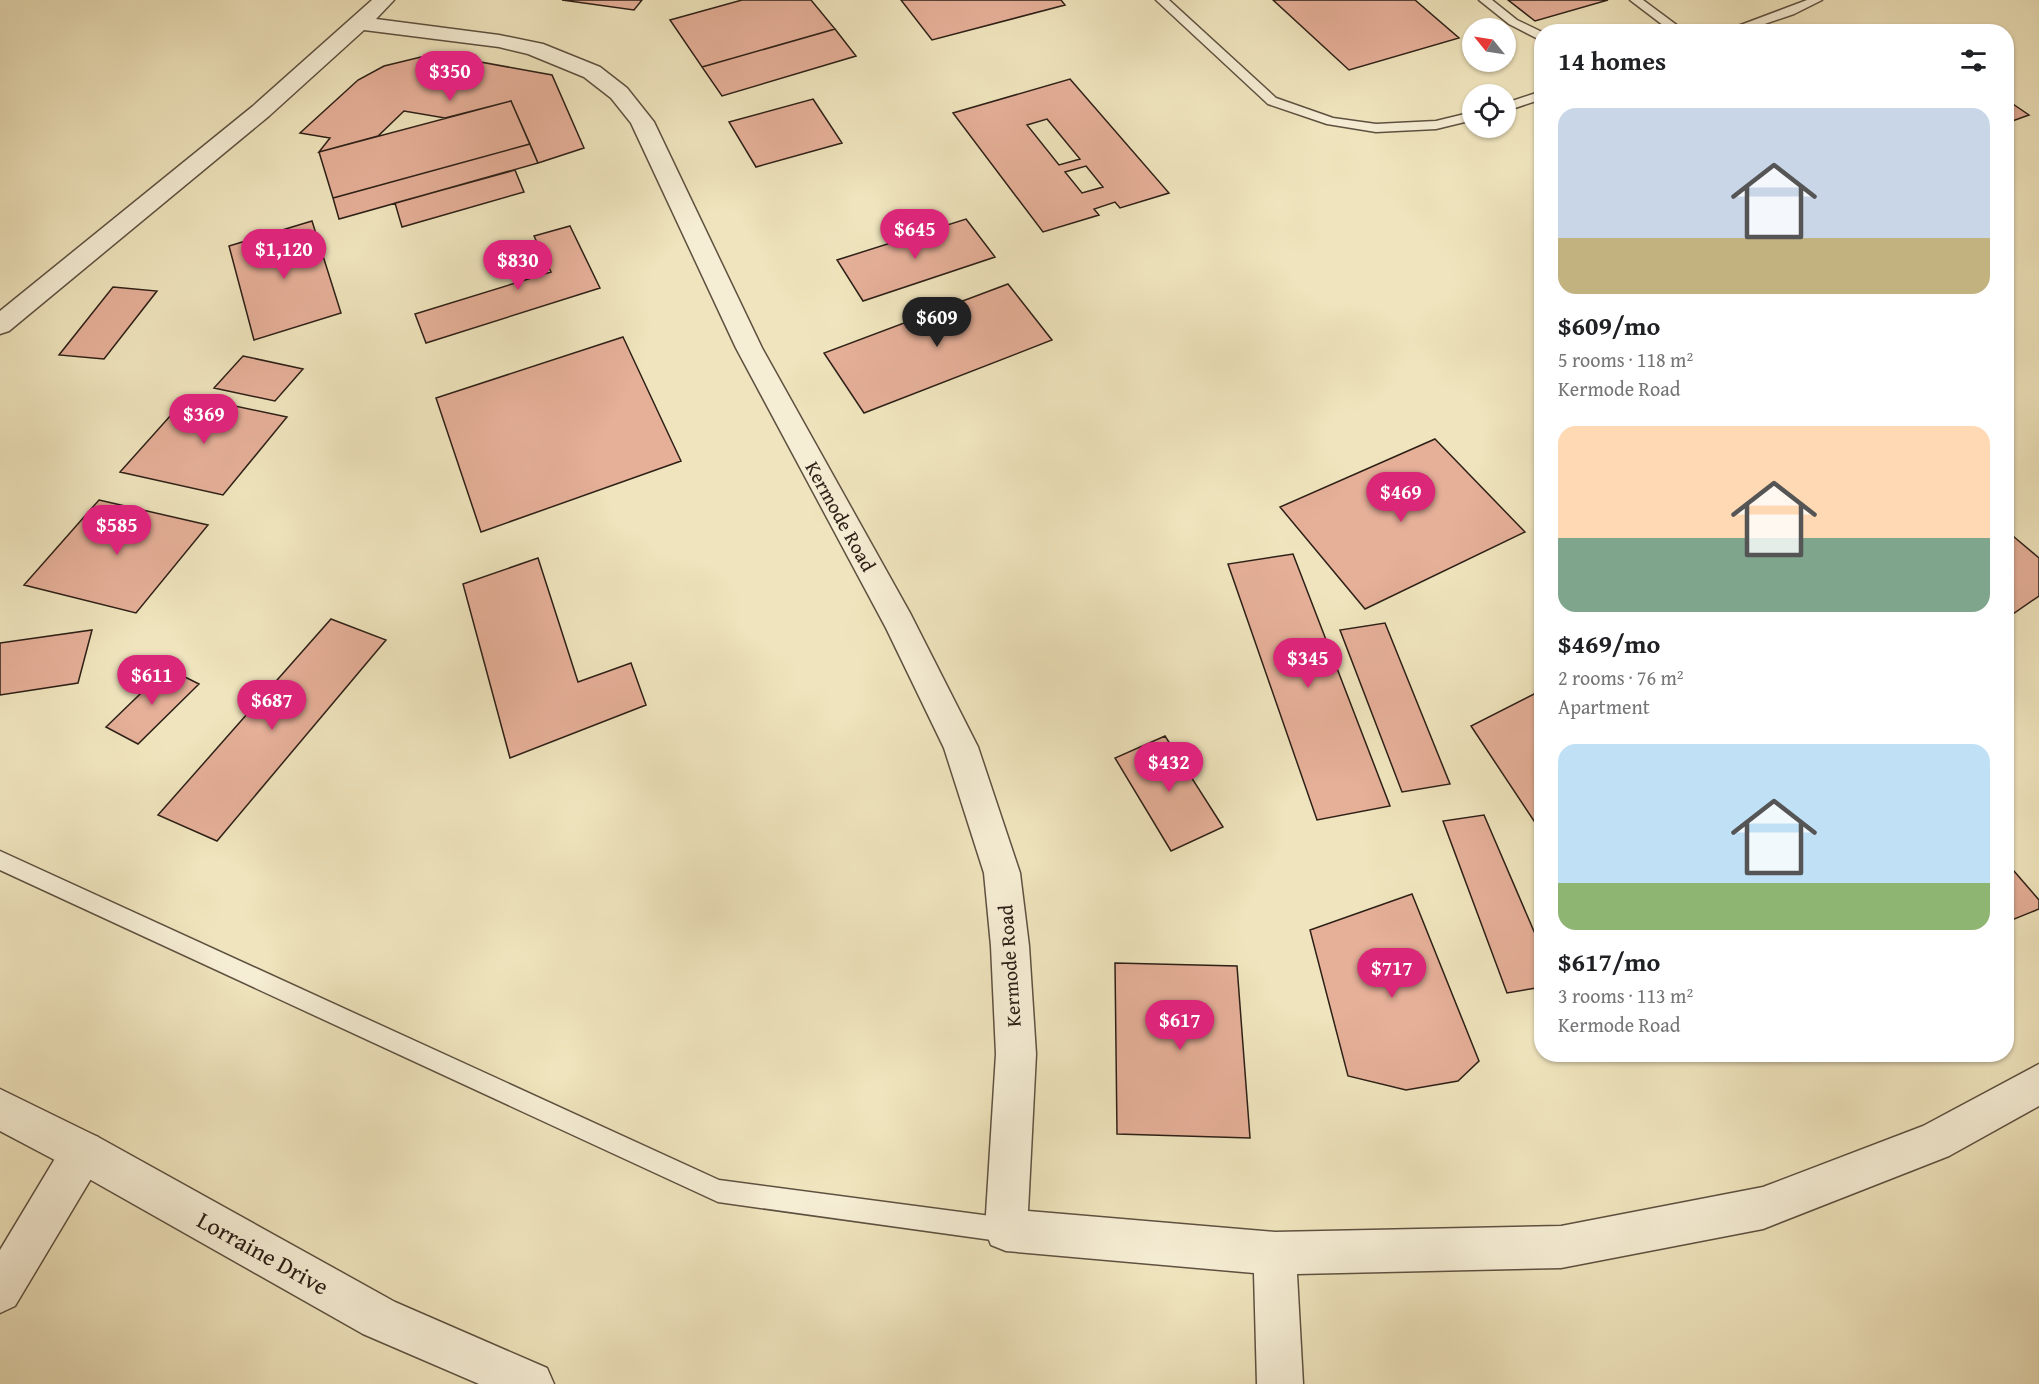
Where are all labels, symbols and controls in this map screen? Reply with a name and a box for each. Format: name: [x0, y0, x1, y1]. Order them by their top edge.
north arrow: [1462, 18, 1516, 72]
map controls: [1462, 18, 1516, 138]
text: 14 homes: [1558, 41, 1666, 80]
icon: filters: [1957, 44, 1990, 77]
pin: $350: [414, 51, 486, 102]
text: $350: [429, 56, 471, 85]
button: locate: [1462, 84, 1516, 138]
icon: home: [1720, 147, 1828, 255]
pin: $645: [879, 209, 951, 260]
text: $645: [894, 214, 936, 243]
pin: $1,120: [235, 229, 333, 280]
text: $1,120: [255, 234, 313, 263]
pin: $830: [482, 240, 554, 291]
text: $830: [497, 245, 539, 274]
pin: $609: [901, 297, 973, 348]
text: $609: [916, 302, 958, 331]
text: $609/mo: [1558, 306, 1660, 345]
text: 5 rooms · 118 m²: [1558, 345, 1693, 374]
text: Kermode Road: [1558, 374, 1680, 403]
pin: $369: [168, 394, 240, 445]
text: $369: [183, 399, 225, 428]
street label: Kermode Road: [799, 455, 883, 577]
icon: home: [1720, 465, 1828, 573]
pin: $469: [1365, 472, 1437, 523]
text: $469: [1380, 477, 1422, 506]
pin: $585: [81, 505, 153, 556]
text: $585: [96, 510, 138, 539]
text: $469/mo: [1558, 624, 1660, 663]
pin: $345: [1272, 638, 1344, 689]
text: $345: [1287, 643, 1329, 672]
pin: $611: [116, 655, 188, 706]
text: $611: [131, 660, 173, 689]
text: 2 rooms · 76 m²: [1558, 663, 1684, 692]
pin: $687: [236, 680, 308, 731]
text: $687: [251, 685, 293, 714]
text: Apartment: [1558, 692, 1650, 721]
pin: $432: [1133, 742, 1205, 793]
text: $432: [1148, 747, 1190, 776]
icon: home: [1720, 783, 1828, 891]
street label: Kermode Road: [990, 904, 1028, 1028]
text: $617/mo: [1558, 942, 1660, 981]
pin: $717: [1356, 948, 1428, 999]
text: $717: [1371, 953, 1413, 982]
text: 3 rooms · 113 m²: [1558, 981, 1693, 1010]
pin: $617: [1144, 1000, 1216, 1051]
text: $617: [1159, 1005, 1201, 1034]
text: Kermode Road: [1558, 1010, 1680, 1039]
street label: Lorraine Drive: [191, 1202, 335, 1304]

